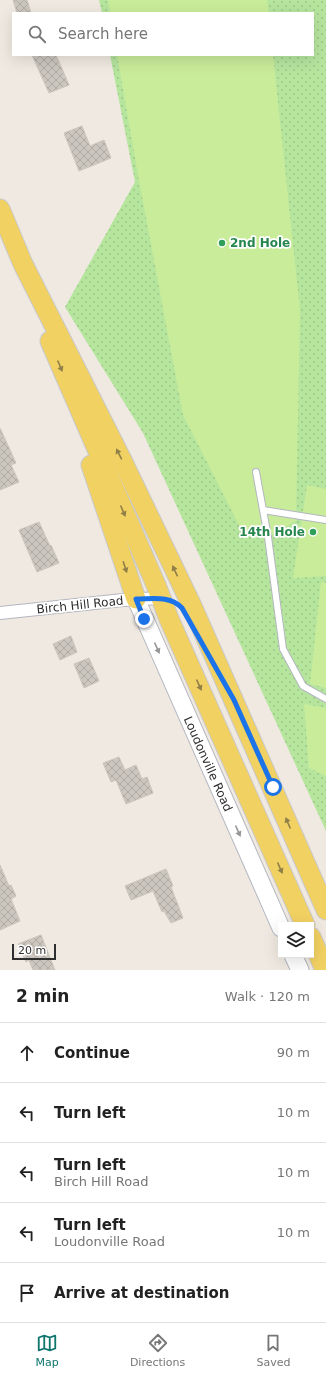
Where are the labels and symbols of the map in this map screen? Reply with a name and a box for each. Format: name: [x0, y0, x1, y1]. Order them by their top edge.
place label: 2nd Hole: [230, 236, 290, 250]
marker: 2nd Hole: [217, 238, 227, 248]
one-way arrow: [57, 360, 64, 372]
one-way arrow: [116, 448, 122, 460]
one-way arrow: [121, 505, 127, 517]
place label: 14th Hole: [239, 525, 305, 539]
marker: 14th Hole: [308, 527, 318, 537]
one-way arrow: [122, 561, 128, 573]
one-way arrow: [172, 565, 178, 577]
street label: Birch Hill Road: [36, 593, 124, 617]
route end: [135, 610, 153, 628]
one-way arrow: [154, 642, 160, 654]
one-way arrow: [196, 680, 202, 691]
street label: Loudonville Road: [181, 714, 235, 814]
route start: [264, 778, 282, 796]
one-way arrow: [285, 817, 291, 829]
one-way arrow: [235, 825, 241, 836]
one-way arrow: [277, 863, 283, 874]
scale bar: [12, 942, 56, 961]

